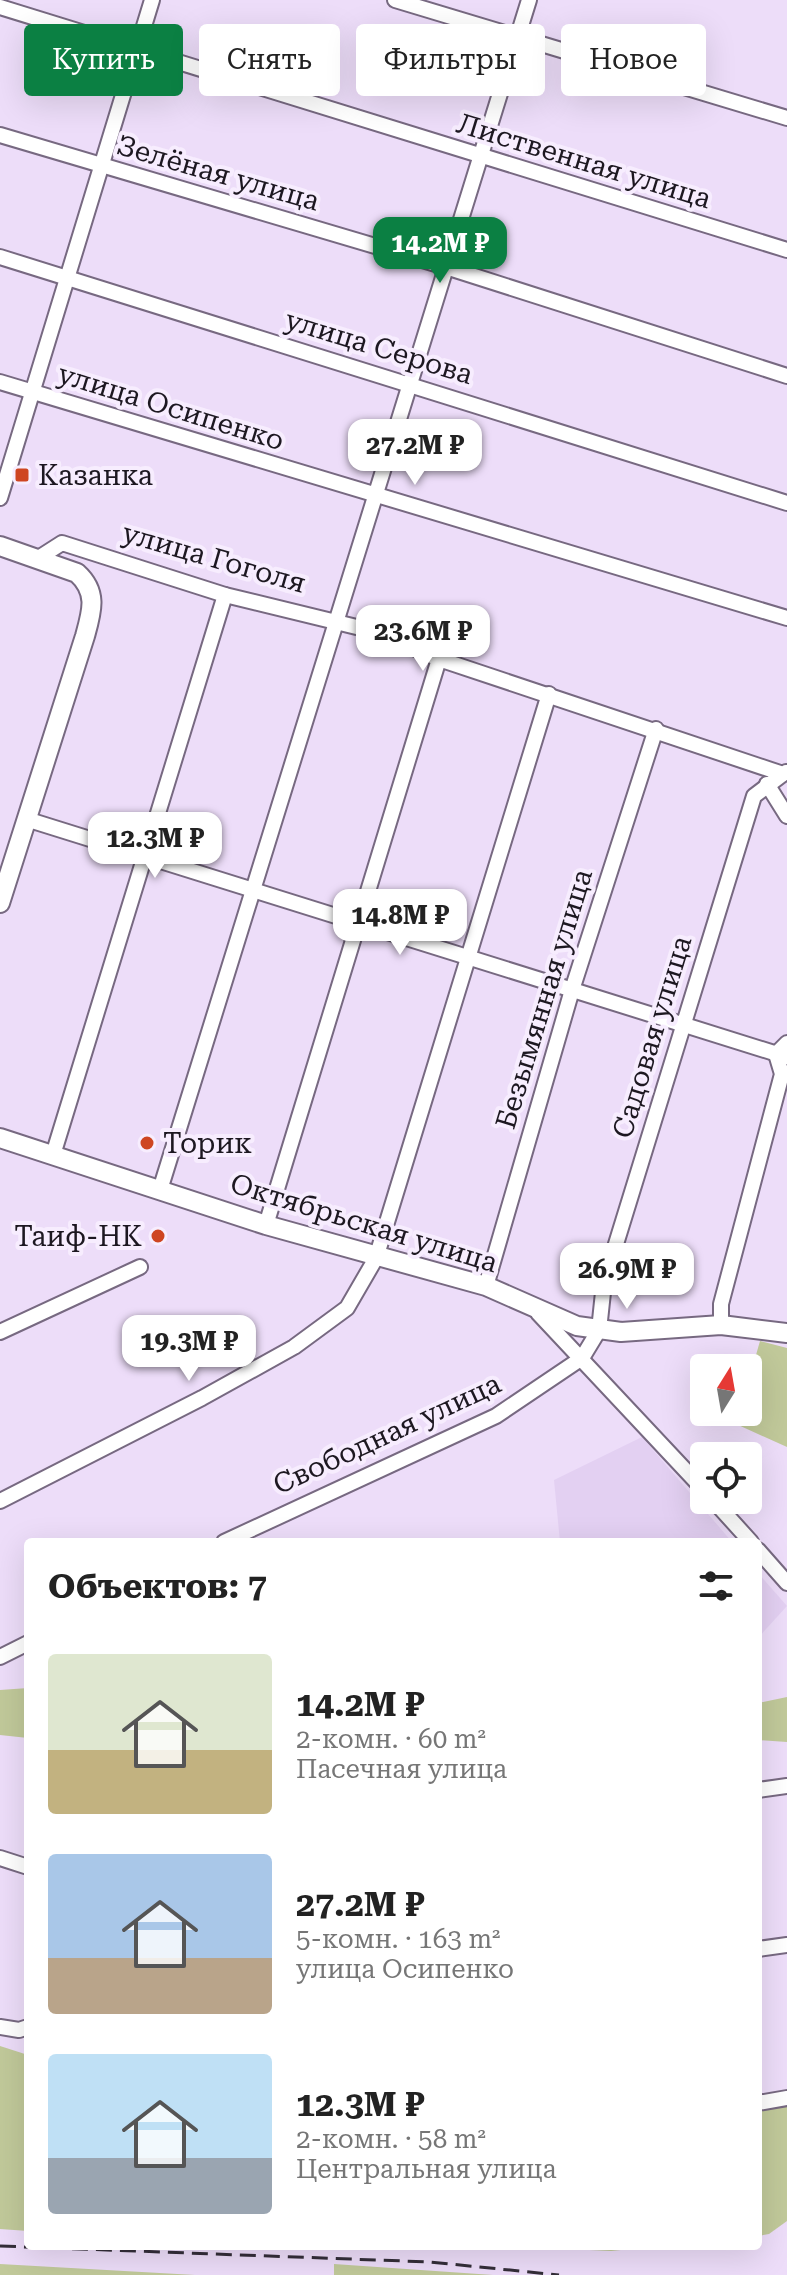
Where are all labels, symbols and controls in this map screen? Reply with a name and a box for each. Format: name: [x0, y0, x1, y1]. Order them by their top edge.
chip: Купить: [24, 24, 183, 96]
chip: Снять: [199, 24, 340, 96]
chip: Фильтры: [356, 24, 545, 96]
chip: Новое: [561, 24, 706, 96]
street label: Лиственная улица: [453, 107, 715, 215]
street label: Зелёная улица: [113, 128, 323, 218]
pin: 14.2M ₽: [366, 217, 514, 285]
text: 14.2M ₽: [391, 228, 489, 258]
street label: улица Серова: [281, 303, 477, 391]
street label: улица Осипенко: [54, 357, 288, 457]
pin: 27.2M ₽: [341, 419, 489, 487]
text: 27.2M ₽: [366, 430, 464, 460]
place label: Казанка: [38, 459, 153, 492]
marker: Казанка: [13, 466, 31, 484]
street label: улица Гоголя: [118, 516, 310, 600]
pin: 23.6M ₽: [349, 605, 497, 673]
text: 23.6M ₽: [374, 616, 472, 646]
pin: 12.3M ₽: [81, 812, 229, 880]
text: 12.3M ₽: [106, 823, 204, 853]
street label: Безымянная улица: [489, 865, 599, 1133]
pin: 14.8M ₽: [326, 889, 474, 957]
text: 14.8M ₽: [351, 900, 449, 930]
street label: Садовая улица: [606, 932, 698, 1142]
place label: Торик: [163, 1127, 252, 1160]
marker: Торик: [138, 1134, 156, 1152]
street label: Октябрьская улица: [226, 1167, 502, 1279]
place label: Таиф-НК: [14, 1220, 142, 1253]
marker: Таиф-НК: [149, 1227, 167, 1245]
pin: 26.9M ₽: [553, 1243, 701, 1311]
text: 26.9M ₽: [578, 1254, 676, 1284]
pin: 19.3M ₽: [115, 1315, 263, 1383]
text: 19.3M ₽: [140, 1326, 238, 1356]
north arrow: [690, 1354, 762, 1426]
map controls: [690, 1354, 762, 1514]
street label: Свободная улица: [268, 1367, 506, 1501]
button: locate: [690, 1442, 762, 1514]
icon: filters: [694, 1564, 738, 1608]
text: Объектов: 7: [48, 1566, 267, 1606]
text: 14.2M ₽: [296, 1684, 424, 1724]
icon: home: [112, 1686, 208, 1782]
text: 2-комн. · 60 m²: [296, 1724, 486, 1754]
text: Пасечная улица: [296, 1754, 507, 1784]
text: 27.2M ₽: [296, 1884, 424, 1924]
icon: home: [112, 1886, 208, 1982]
text: 5-комн. · 163 m²: [296, 1924, 501, 1954]
text: улица Осипенко: [296, 1954, 514, 1984]
text: 12.3M ₽: [296, 2084, 424, 2124]
icon: home: [112, 2086, 208, 2182]
text: 2-комн. · 58 m²: [296, 2124, 486, 2154]
text: Центральная улица: [296, 2154, 556, 2184]

